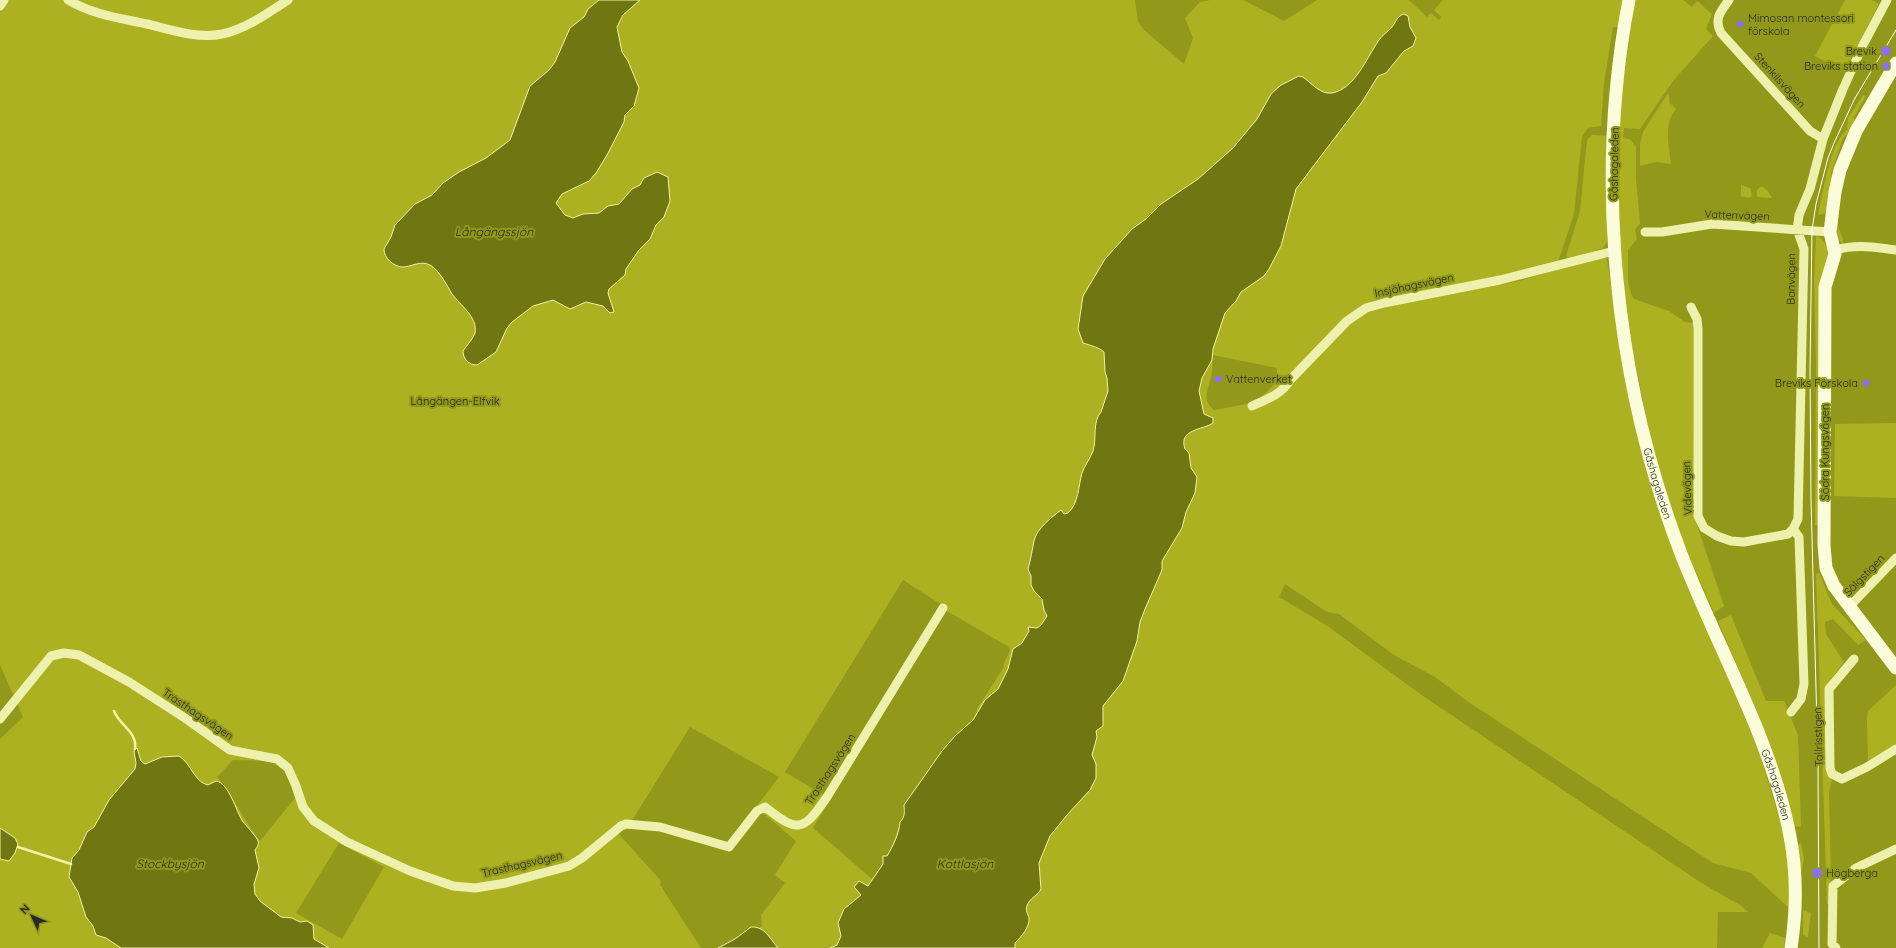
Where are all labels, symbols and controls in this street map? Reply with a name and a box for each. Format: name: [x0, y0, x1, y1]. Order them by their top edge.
place label: Mimosan montessori förskola: [1748, 11, 1854, 38]
marker: Mimosan montessori förskola: [1735, 19, 1745, 29]
place label: Brevik: [1846, 44, 1877, 58]
marker: Brevik: [1880, 45, 1892, 57]
street label: Stenkilsvägen: [1751, 49, 1809, 111]
place label: Breviks station: [1804, 59, 1878, 73]
marker: Breviks station: [1881, 61, 1891, 71]
street label: Gåshagaleden: [1606, 127, 1622, 201]
street label: Vattenvägen: [1704, 207, 1770, 223]
water label: Långängssjön: [455, 224, 534, 239]
street label: Banvägen: [1784, 253, 1798, 305]
street label: Insjöhagsvägen: [1373, 270, 1455, 300]
place label: Vattenverket: [1226, 372, 1292, 386]
marker: Vattenverket: [1213, 374, 1223, 384]
place label: Breviks Förskola: [1775, 376, 1858, 390]
marker: Breviks Förskola: [1861, 378, 1871, 388]
park label: Långängen-Elfvik: [410, 394, 500, 408]
street label: Södra Kungsvägen: [1818, 404, 1832, 500]
street label: Gåshagaleden: [1640, 446, 1675, 521]
street label: Videvägen: [1679, 461, 1695, 515]
street label: Sälgstigen: [1841, 551, 1887, 599]
street label: Trasthagsvägen: [160, 685, 236, 743]
street label: Tallrisstigen: [1810, 707, 1826, 767]
street label: Trasthagsvägen: [802, 731, 858, 807]
street label: Gåshagaleden: [1758, 747, 1793, 822]
street label: Trasthagsvägen: [480, 848, 564, 880]
water label: Stockbysjön: [136, 856, 205, 871]
water label: Kottlasjön: [937, 856, 994, 871]
place label: Högberga: [1826, 866, 1878, 880]
marker: Högberga: [1811, 867, 1823, 879]
north arrow: [12, 896, 52, 936]
text: N: [17, 901, 33, 917]

